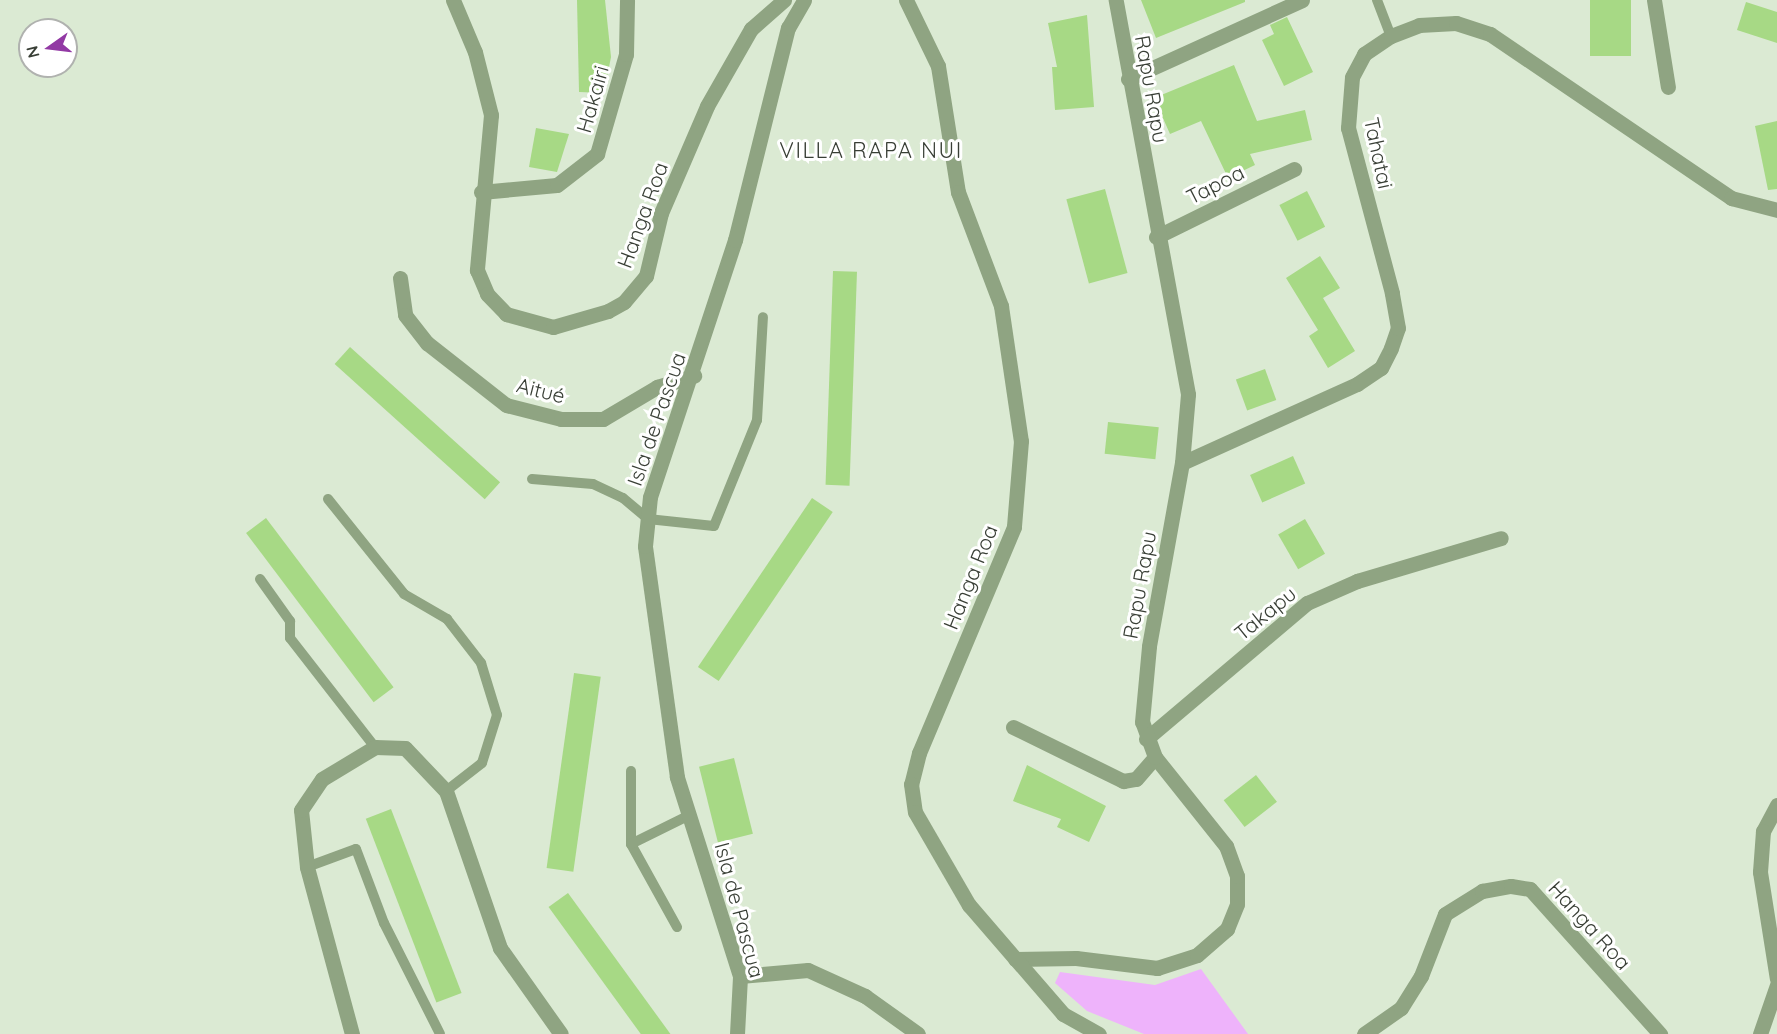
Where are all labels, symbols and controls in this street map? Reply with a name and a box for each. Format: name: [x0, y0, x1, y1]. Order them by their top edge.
north arrow: [18, 18, 78, 78]
street label: Rapu Rapu: [1130, 33, 1174, 145]
text: N: [21, 44, 44, 60]
street label: Hakairi: [570, 62, 614, 136]
street label: Tahatai: [1359, 115, 1399, 191]
district label: VILLA RAPA NUI: [779, 138, 963, 164]
street label: Hanga Roa: [611, 159, 673, 271]
street label: Tapoa: [1182, 159, 1248, 209]
street label: Isla de Pascua: [621, 349, 691, 489]
street label: Aitué: [514, 372, 568, 408]
street label: Hanga Roa: [938, 521, 1002, 633]
street label: Rapu Rapu: [1117, 529, 1161, 641]
street label: Takapu: [1229, 581, 1301, 645]
street label: Isla de Pascua: [710, 839, 770, 981]
street label: Hanga Roa: [1544, 875, 1636, 975]

